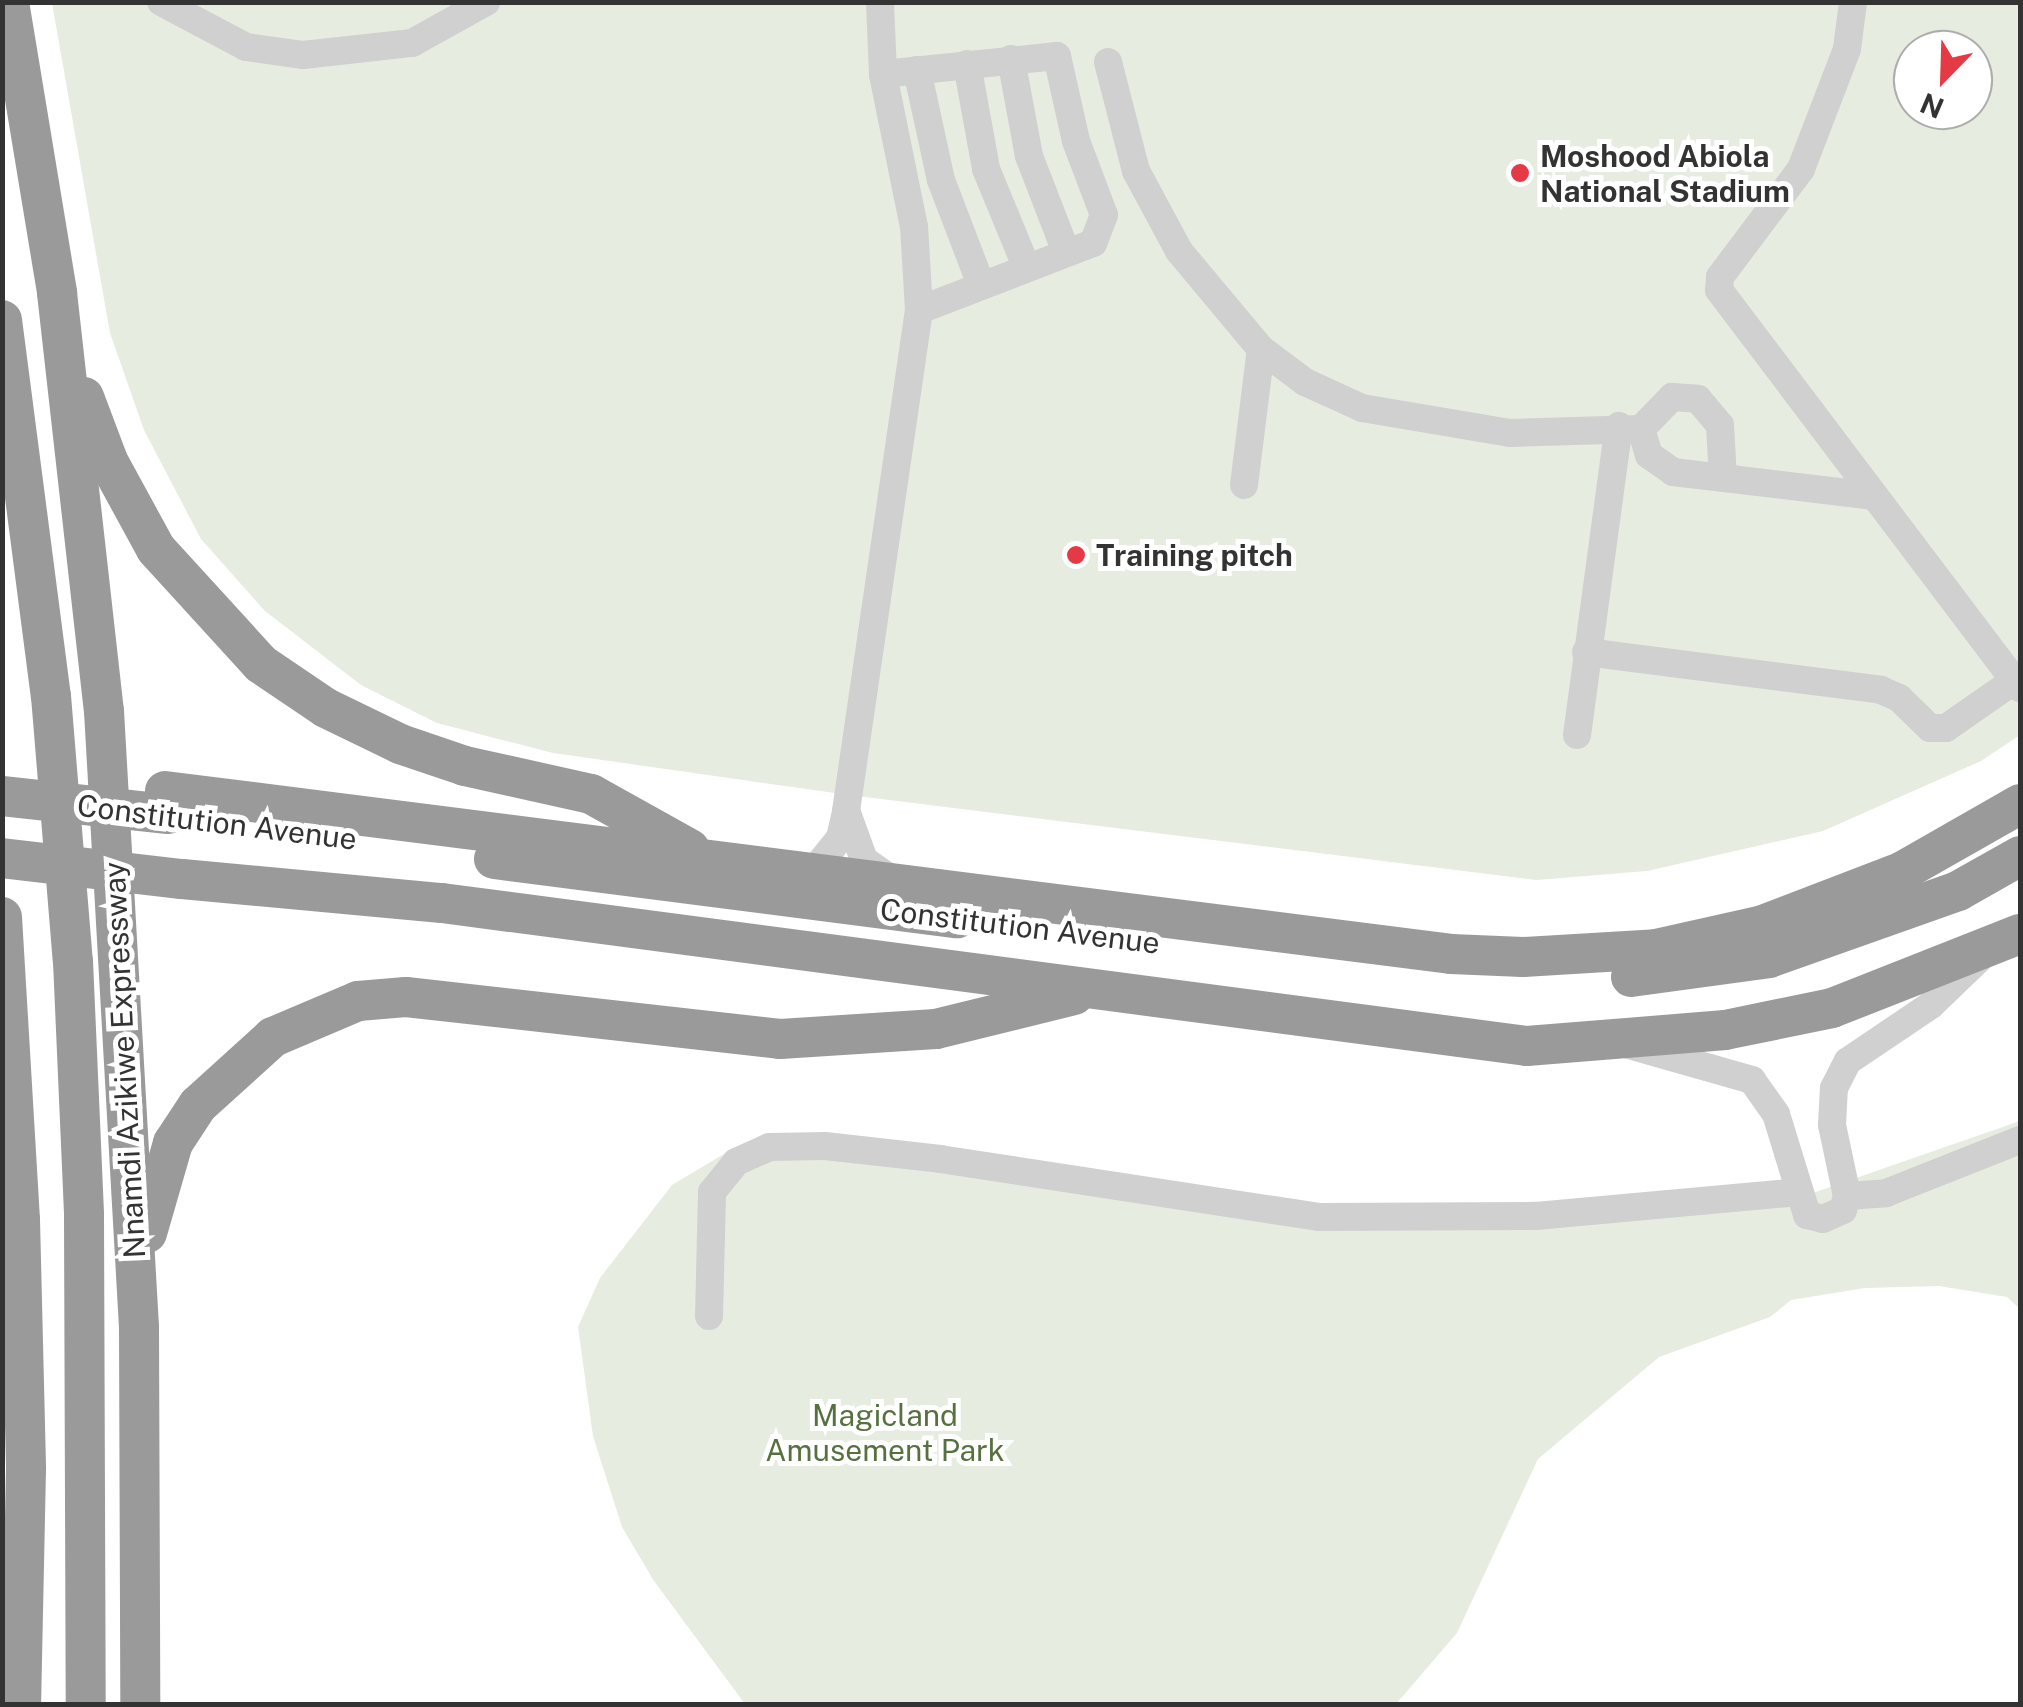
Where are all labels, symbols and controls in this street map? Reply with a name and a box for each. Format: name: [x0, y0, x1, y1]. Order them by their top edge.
north arrow: [1893, 30, 1993, 130]
text: N: [1915, 87, 1948, 126]
place label: Moshood Abiola National Stadium: [1540, 138, 1790, 208]
marker: Moshood Abiola National Stadium: [1509, 162, 1531, 184]
place label: Training pitch: [1096, 537, 1293, 573]
marker: Training pitch: [1065, 544, 1087, 566]
street label: Constitution Avenue: [75, 787, 359, 857]
street label: Nnamdi Azikiwe Expressway: [96, 861, 152, 1259]
street label: Constitution Avenue: [878, 891, 1162, 961]
park label: Magicland Amusement Park: [765, 1397, 1005, 1468]

